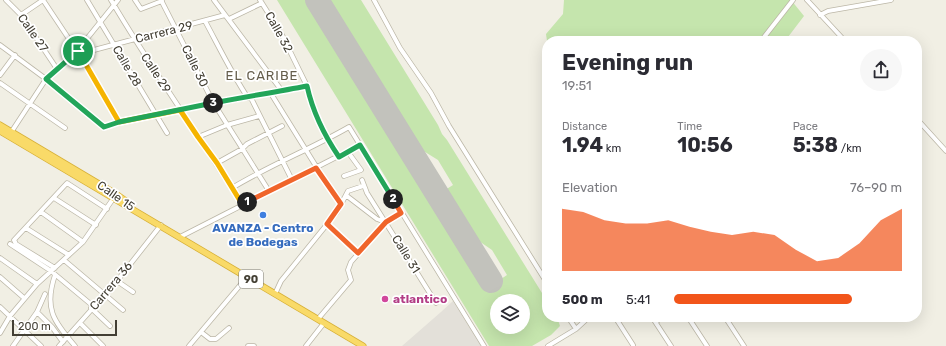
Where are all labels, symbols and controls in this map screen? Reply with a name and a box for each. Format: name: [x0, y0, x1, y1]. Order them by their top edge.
street label: Calle 32: [262, 9, 296, 55]
street label: Calle 27: [15, 11, 51, 55]
street label: Carrera 29: [134, 18, 194, 46]
pin: [61, 34, 95, 68]
icon: arrive: [67, 40, 89, 62]
street label: Calle 28: [110, 43, 144, 89]
street label: Calle 30: [179, 43, 211, 89]
text: Evening run: [562, 49, 693, 76]
button: share: [860, 49, 902, 91]
street label: Calle 29: [138, 51, 174, 95]
district label: EL CARIBE: [226, 68, 298, 83]
text: 19:51: [562, 78, 592, 93]
pin: 3: [203, 93, 223, 113]
text: 3: [209, 96, 217, 109]
text: Distance: [562, 120, 607, 133]
text: Time: [677, 120, 702, 133]
text: Pace: [793, 120, 818, 133]
text: 1.94: [562, 133, 603, 157]
text: 10:56: [677, 133, 733, 157]
text: 5:38: [793, 133, 838, 157]
text: km: [603, 142, 621, 155]
text: /km: [838, 142, 862, 155]
street label: Calle 15: [95, 178, 137, 214]
text: Elevation: [562, 180, 618, 195]
text: 76–90 m: [850, 180, 902, 195]
pin: 2: [383, 189, 403, 209]
pin: 1: [237, 192, 257, 212]
text: 2: [389, 192, 397, 205]
text: 1: [244, 195, 250, 208]
marker: AVANZA - Centro de Bodegas: [258, 210, 268, 220]
place label: AVANZA - Centro de Bodegas: [212, 221, 314, 249]
street label: Calle 31: [389, 232, 423, 276]
street label: Carrera 36: [87, 259, 135, 313]
road number: 90: [239, 270, 263, 288]
place label: atlantico: [393, 292, 447, 306]
text: 500 m: [562, 292, 603, 307]
text: 5:41: [626, 292, 650, 307]
marker: atlantico: [380, 294, 390, 304]
map controls: [490, 294, 530, 334]
button: layers: [490, 294, 530, 334]
scale bar: [12, 318, 117, 337]
text: 200 m: [18, 320, 51, 333]

